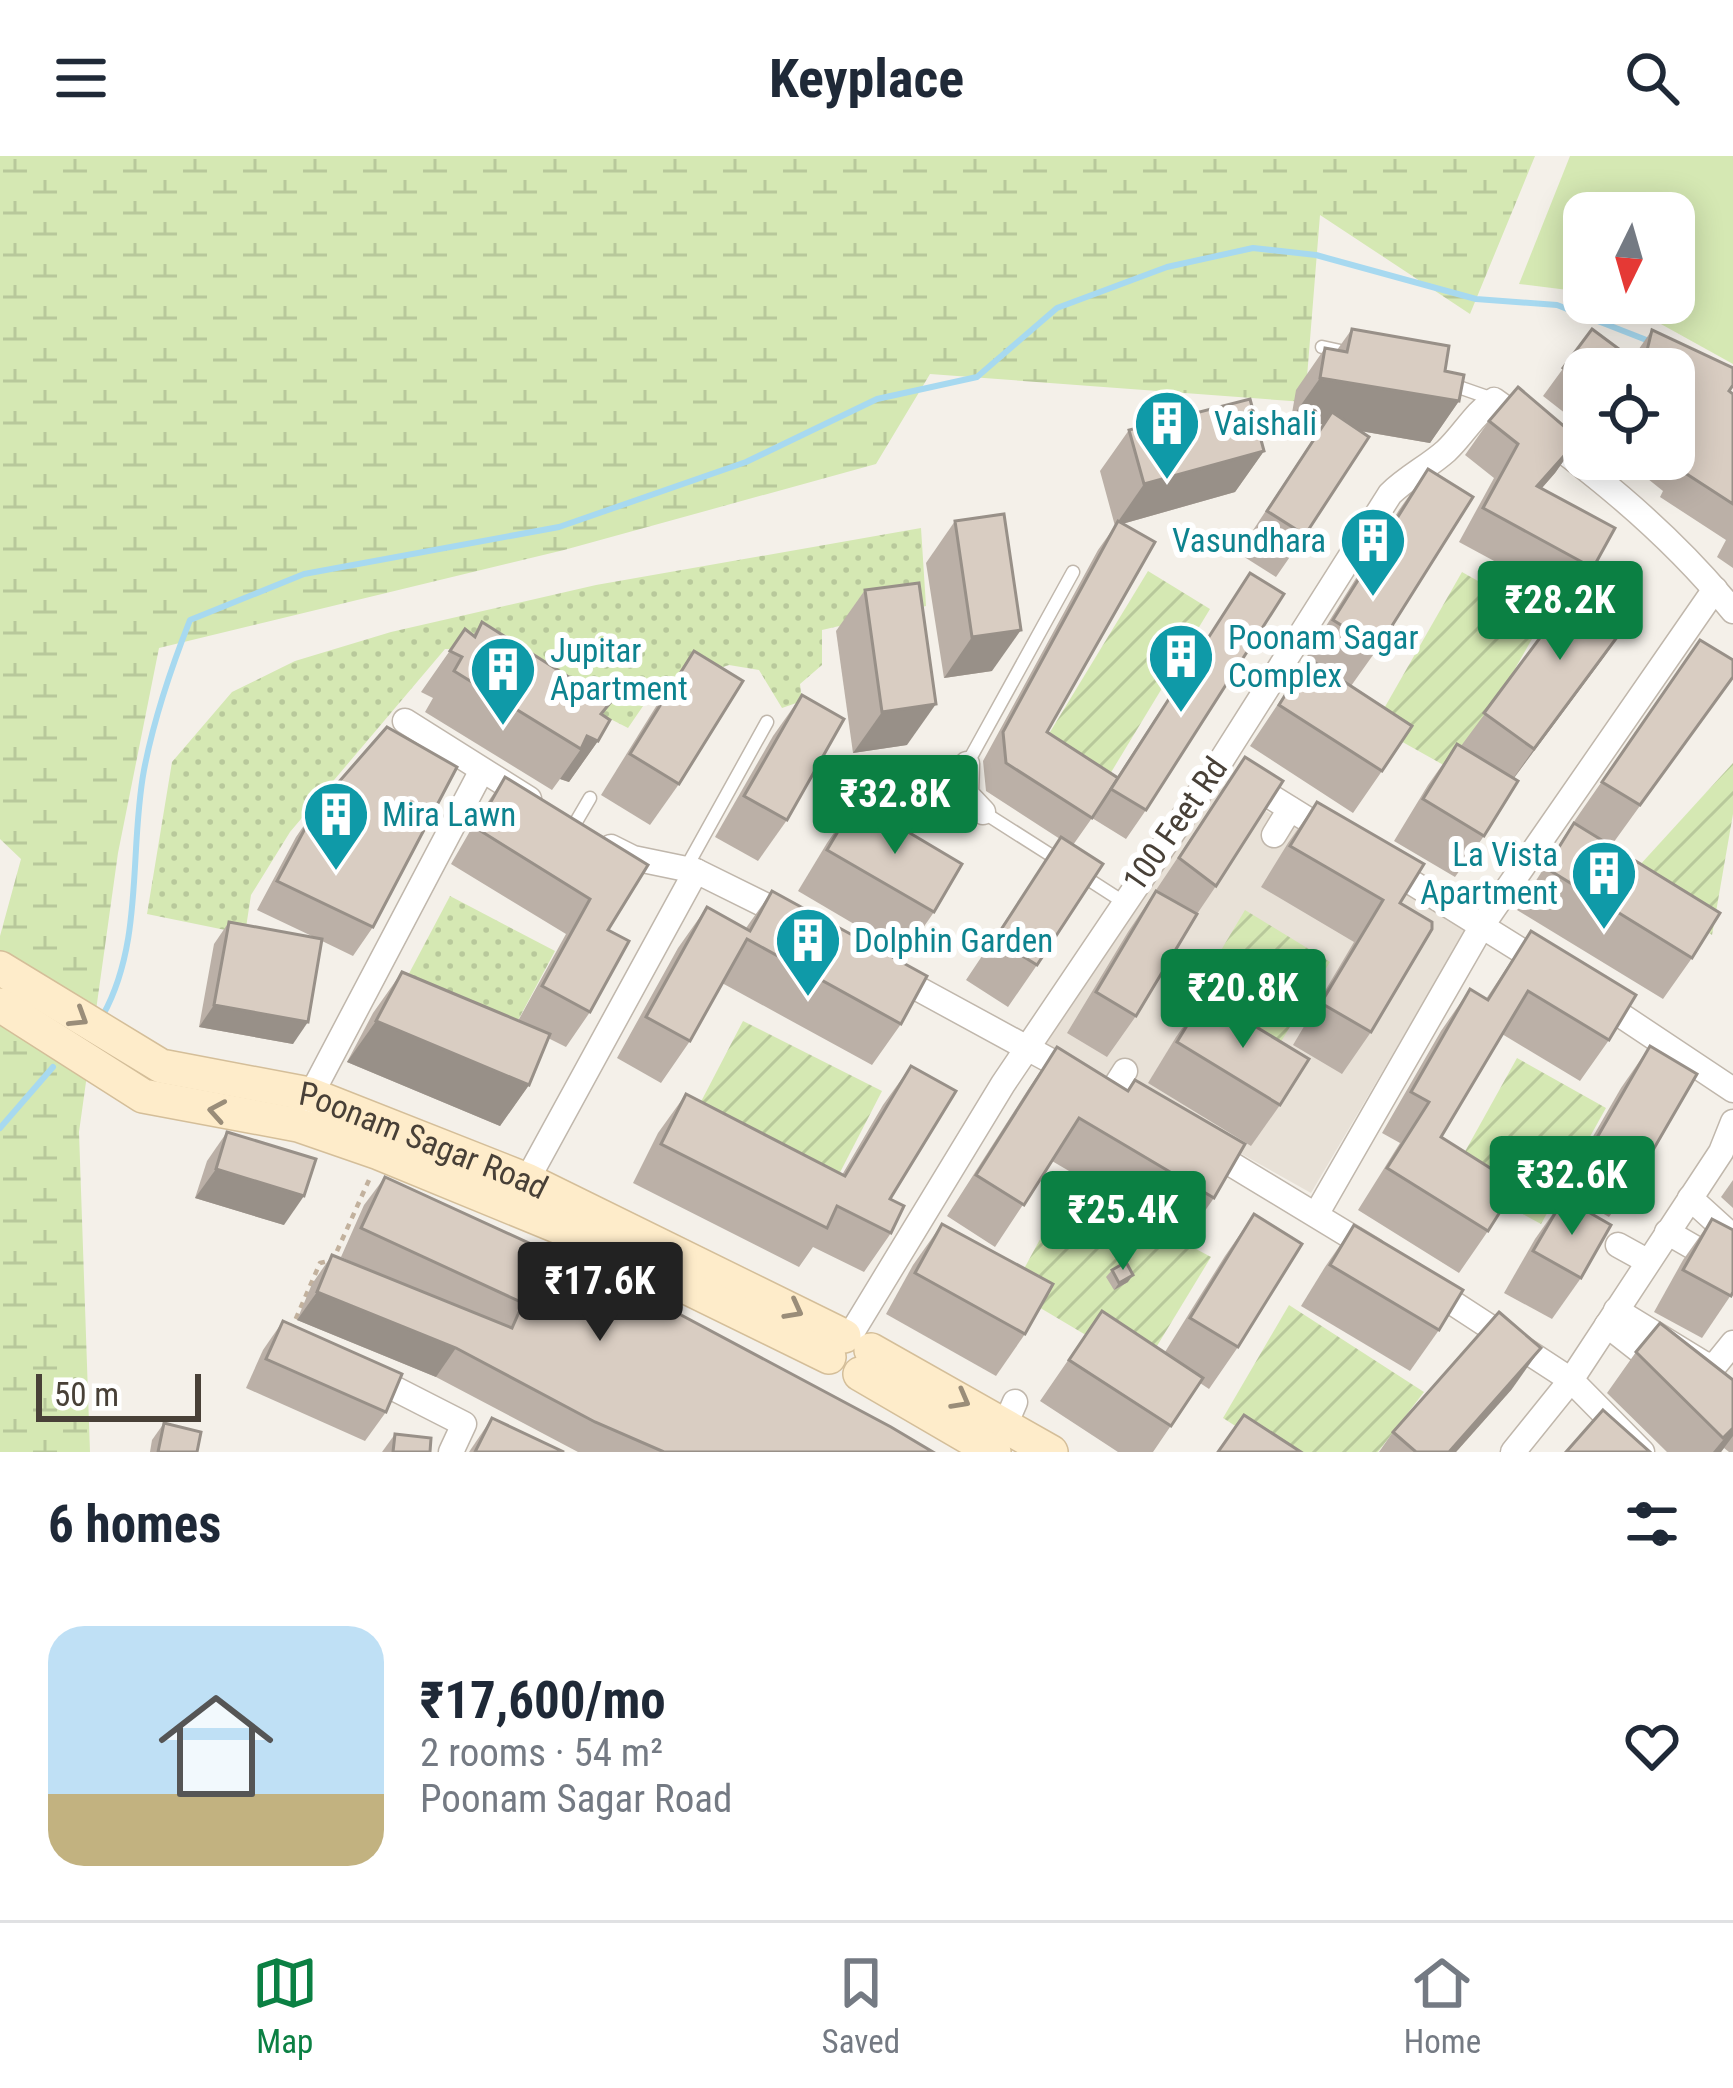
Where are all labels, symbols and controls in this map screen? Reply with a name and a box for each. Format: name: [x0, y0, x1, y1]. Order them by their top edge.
icon: menu: [48, 45, 114, 111]
icon: search: [1619, 45, 1685, 111]
text: Keyplace: [769, 47, 964, 110]
north arrow: [1563, 192, 1695, 324]
map controls: [1563, 192, 1695, 480]
button: locate: [1563, 348, 1695, 480]
building icon: Vaishali: [1132, 388, 1202, 482]
place label: Vaishali: [1214, 404, 1317, 443]
building icon: Vasundhara: [1338, 505, 1408, 599]
place label: Vasundhara: [1172, 521, 1326, 560]
pin: ₹28.2K: [1462, 561, 1658, 663]
text: ₹28.2K: [1505, 577, 1615, 623]
place label: Poonam Sagar Complex: [1228, 618, 1418, 695]
building icon: Poonam Sagar Complex: [1146, 621, 1216, 715]
place label: Jupitar Apartment: [550, 631, 688, 708]
building icon: Jupitar Apartment: [468, 634, 538, 728]
street label: 100 Feet Rd: [1115, 750, 1235, 898]
pin: ₹32.8K: [797, 755, 993, 857]
text: ₹32.8K: [840, 771, 950, 817]
building icon: Mira Lawn: [301, 779, 371, 873]
place label: Mira Lawn: [382, 795, 516, 834]
place label: La Vista Apartment: [1420, 835, 1558, 912]
building icon: La Vista Apartment: [1569, 838, 1639, 932]
building icon: Dolphin Garden: [773, 905, 843, 999]
place label: Dolphin Garden: [854, 921, 1053, 960]
pin: ₹20.8K: [1145, 949, 1341, 1051]
text: ₹20.8K: [1188, 965, 1298, 1011]
one-way arrow: [65, 1004, 87, 1026]
street label: Poonam Sagar Road: [296, 1073, 554, 1207]
one-way arrow: [207, 1099, 227, 1125]
pin: ₹32.6K: [1474, 1136, 1670, 1238]
text: ₹32.6K: [1517, 1152, 1627, 1198]
pin: ₹25.4K: [1025, 1171, 1221, 1273]
text: ₹25.4K: [1068, 1187, 1178, 1233]
pin: ₹17.6K: [502, 1242, 698, 1344]
text: ₹17.6K: [545, 1258, 655, 1304]
one-way arrow: [781, 1295, 803, 1318]
scale bar: [36, 1368, 201, 1421]
text: 50 m: [54, 1375, 119, 1414]
one-way arrow: [949, 1386, 970, 1409]
icon: filters: [1619, 1491, 1685, 1557]
text: 6 homes: [48, 1495, 221, 1554]
text: ₹17,600/mo: [420, 1671, 666, 1730]
icon: home: [144, 1674, 288, 1818]
icon: heart: [1619, 1713, 1685, 1779]
text: 2 rooms · 54 m²: [420, 1730, 663, 1776]
text: Poonam Sagar Road: [420, 1776, 732, 1822]
tab: Map: [252, 1950, 318, 2061]
tab: Saved: [822, 1950, 900, 2061]
tab: Home: [1404, 1950, 1481, 2061]

